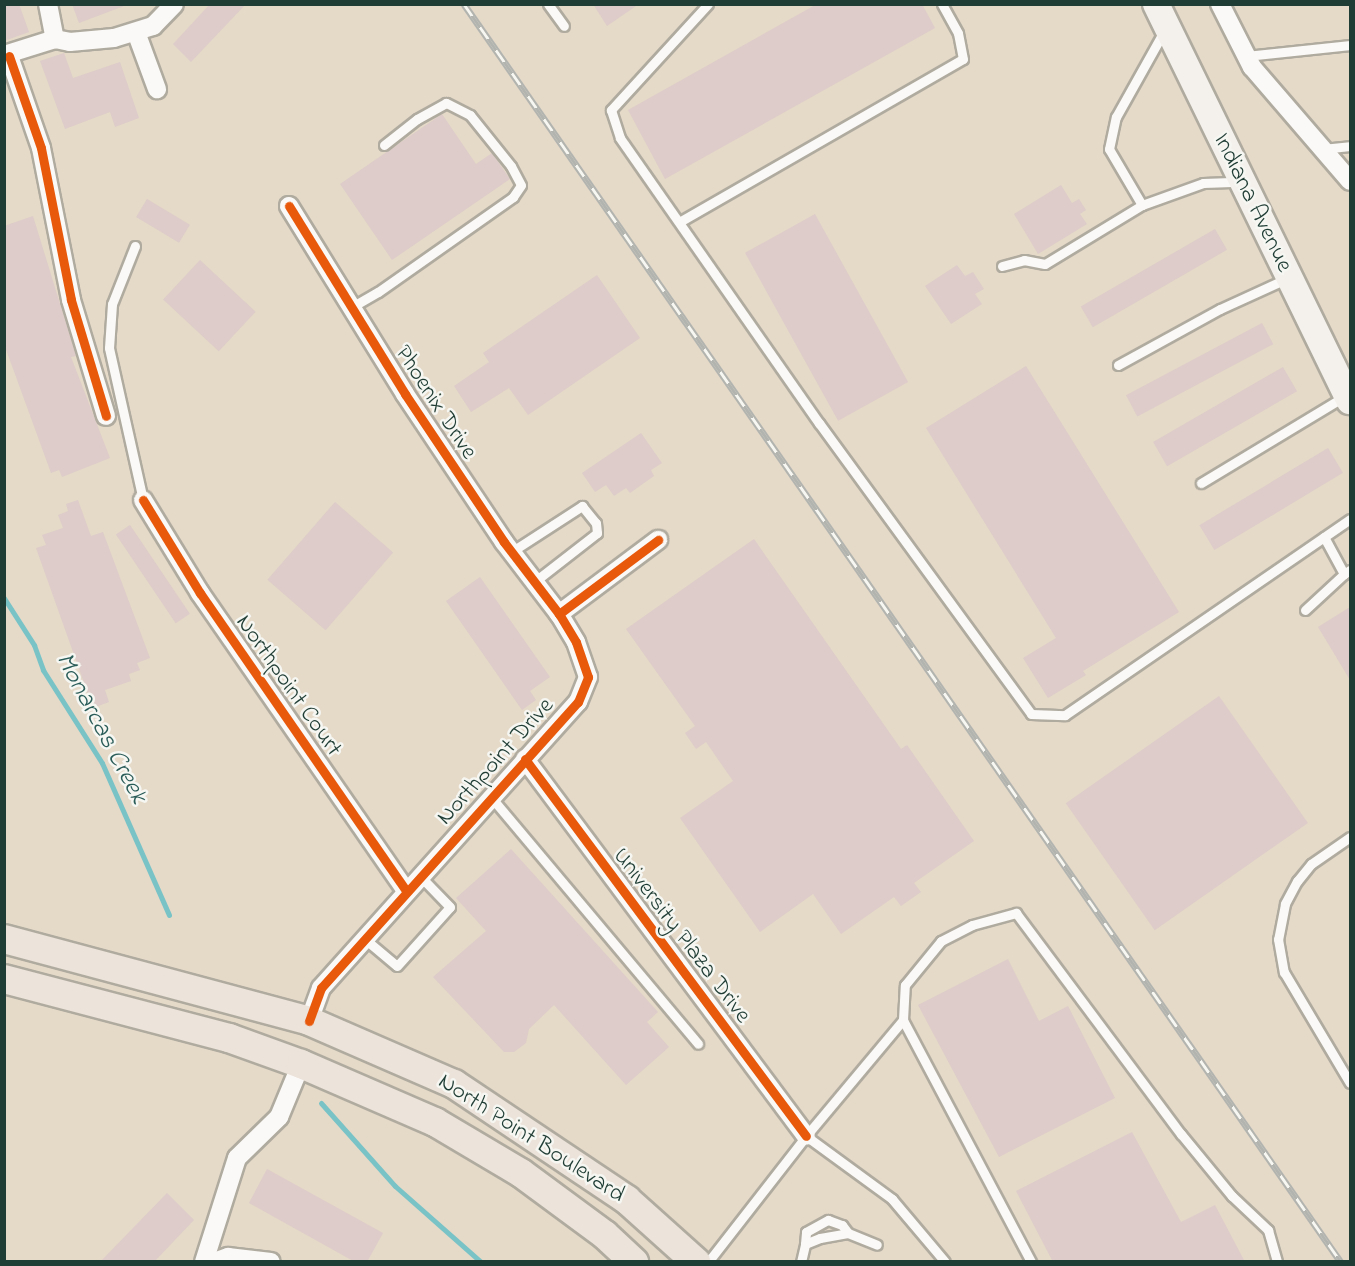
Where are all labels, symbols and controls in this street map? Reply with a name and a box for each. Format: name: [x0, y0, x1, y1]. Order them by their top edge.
street label: Indiana Avenue: [1206, 129, 1298, 277]
street label: Phoenix Drive: [387, 341, 483, 465]
street label: Northpoint Court: [229, 610, 347, 762]
water label: Monarcas Creek: [47, 648, 153, 810]
street label: Northpoint Drive: [431, 692, 561, 832]
street label: University Plaza Drive: [606, 843, 756, 1029]
street label: North Point Boulevard: [432, 1068, 630, 1210]

